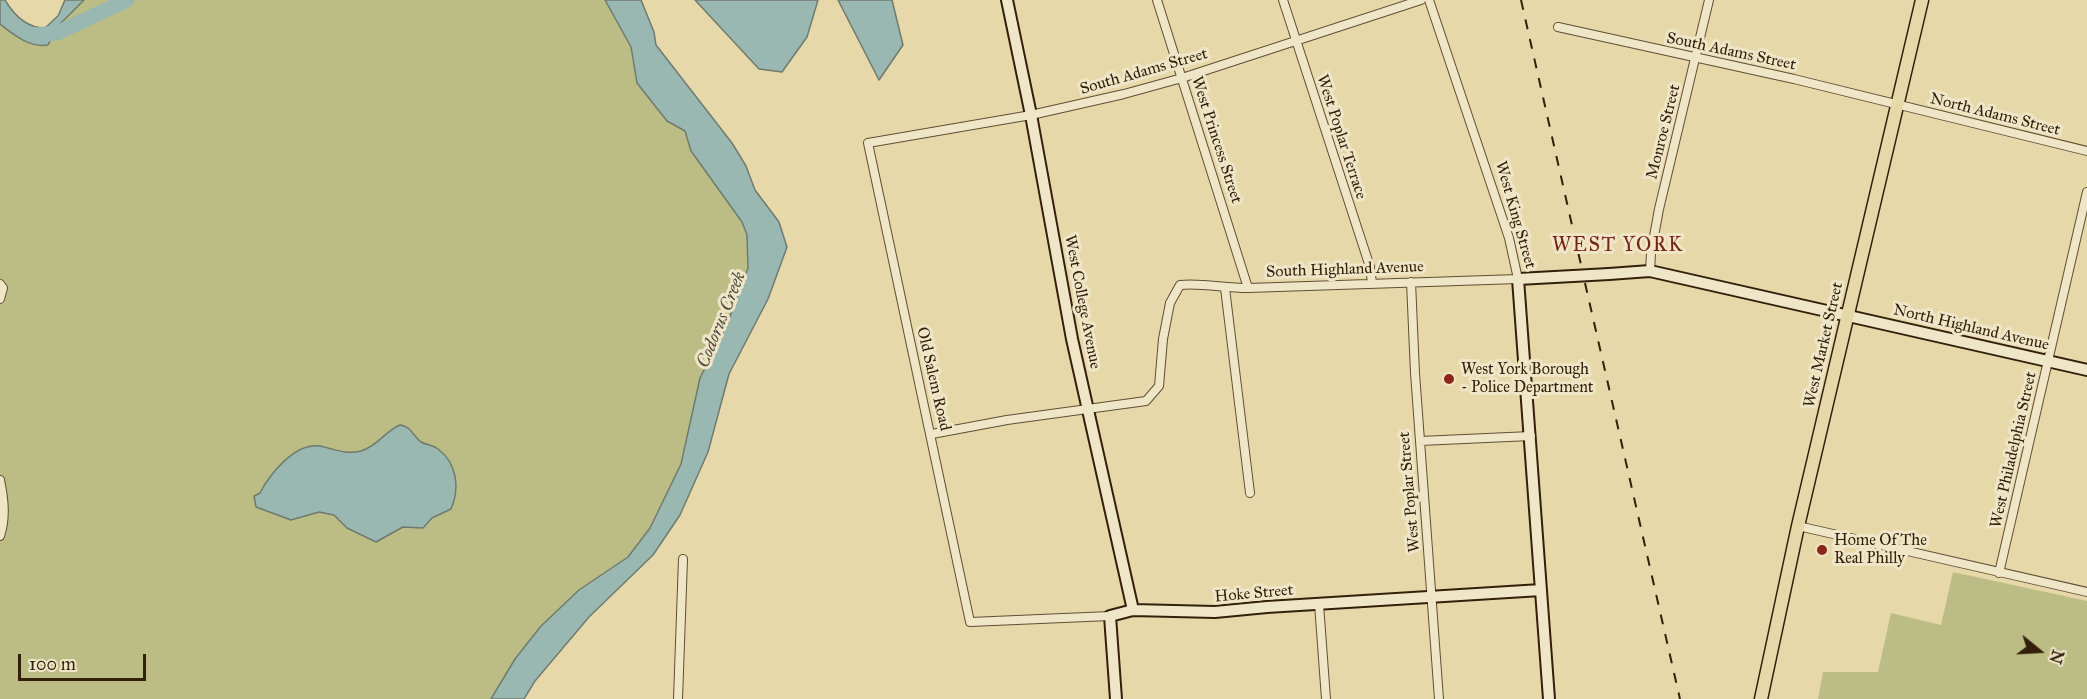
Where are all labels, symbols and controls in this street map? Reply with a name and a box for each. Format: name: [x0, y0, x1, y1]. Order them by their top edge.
street label: South Adams Street: [1665, 29, 1797, 75]
street label: South Adams Street: [1078, 45, 1210, 99]
street label: West Poplar Terrace: [1312, 72, 1370, 202]
street label: West Princess Street: [1186, 74, 1246, 206]
street label: Monroe Street: [1643, 83, 1685, 181]
street label: North Adams Street: [1928, 90, 2062, 140]
street label: West King Street: [1490, 159, 1540, 271]
street label: West College Avenue: [1060, 233, 1104, 371]
district label: WEST YORK: [1552, 234, 1684, 258]
street label: South Highland Avenue: [1266, 258, 1424, 282]
water label: Codorus Creek: [693, 269, 751, 371]
street label: West Market Street: [1800, 280, 1848, 410]
street label: North Highland Avenue: [1891, 301, 2051, 355]
street label: Old Salem Road: [912, 325, 954, 433]
place label: West York Borough - Police Department: [1461, 360, 1593, 398]
street label: West Philadelphia Street: [1987, 370, 2041, 530]
marker: West York Borough - Police Department: [1442, 372, 1456, 386]
street label: West Poplar Street: [1395, 431, 1425, 553]
place label: Home Of The Real Philly: [1834, 531, 1927, 569]
marker: Home Of The Real Philly: [1815, 543, 1829, 557]
street label: Hoke Street: [1214, 581, 1294, 607]
north arrow: [2009, 621, 2069, 681]
scale bar: [21, 642, 148, 680]
text: N: [2045, 647, 2068, 666]
text: 100 m: [29, 653, 76, 675]

